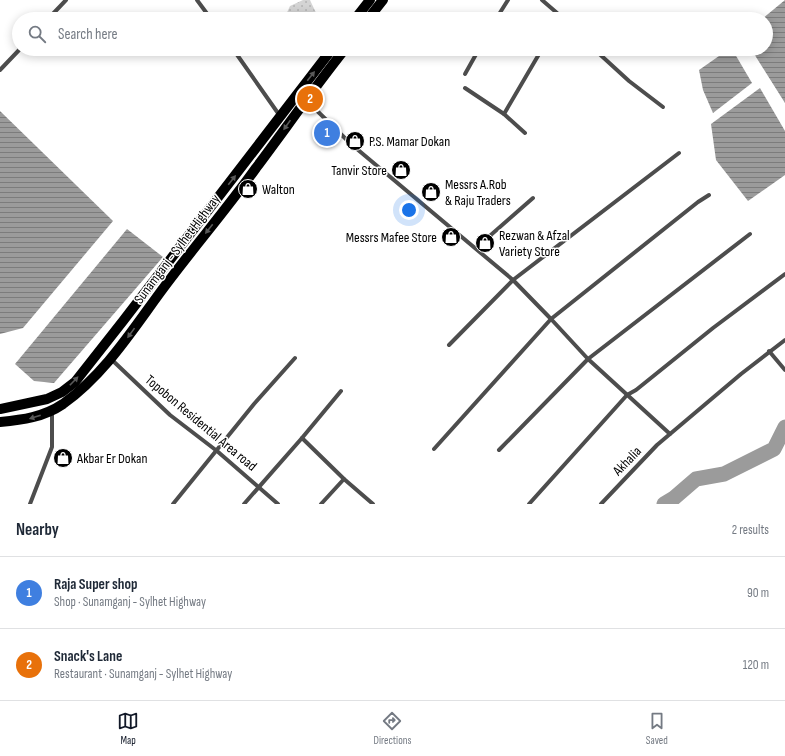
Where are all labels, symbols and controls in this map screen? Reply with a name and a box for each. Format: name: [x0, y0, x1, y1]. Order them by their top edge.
search box: [12, 12, 773, 56]
icon: search: [26, 23, 48, 45]
text: Search here: [58, 25, 118, 44]
one-way arrow: [307, 71, 315, 82]
pin: 2: [297, 84, 323, 114]
pin: 1: [314, 118, 340, 148]
one-way arrow: [283, 119, 291, 130]
shop icon: P.S. Mamar Dokan: [344, 130, 366, 152]
place label: P.S. Mamar Dokan: [369, 133, 450, 150]
shop icon: Tanvir Store: [390, 159, 412, 181]
place label: Tanvir Store: [331, 162, 387, 179]
one-way arrow: [228, 174, 236, 185]
place label: Messrs A.Rob & Raju Traders: [445, 176, 511, 209]
shop icon: Walton: [237, 178, 259, 200]
place label: Walton: [262, 181, 295, 198]
shop icon: Messrs A.Rob & Raju Traders: [420, 181, 442, 203]
street label: Sunamganj - Sylhet Highway: [130, 190, 224, 307]
your location: [399, 200, 419, 220]
one-way arrow: [205, 223, 214, 234]
shop icon: Messrs Mafee Store: [440, 226, 462, 248]
place label: Rezwan & Afzal Variety Store: [499, 227, 570, 260]
place label: Messrs Mafee Store: [346, 229, 437, 246]
shop icon: Rezwan & Afzal Variety Store: [474, 232, 496, 254]
one-way arrow: [127, 327, 135, 338]
street label: Topobon Residential Area road: [142, 371, 260, 475]
one-way arrow: [69, 376, 79, 386]
one-way arrow: [29, 414, 41, 420]
street label: Akhalia: [608, 443, 645, 480]
shop icon: Akbar Er Dokan: [52, 447, 74, 469]
place label: Akbar Er Dokan: [76, 450, 147, 467]
text: Nearby: [16, 520, 59, 540]
text: 2 results: [732, 522, 769, 538]
text: Raja Super shop: [54, 575, 137, 594]
text: 1: [26, 585, 32, 601]
text: 90 m: [747, 585, 769, 601]
text: Shop · Sunamganj - Sylhet Highway: [54, 594, 206, 610]
text: Snack's Lane: [54, 647, 122, 666]
text: 2: [26, 657, 32, 673]
text: 120 m: [743, 657, 769, 673]
text: Restaurant · Sunamganj - Sylhet Highway: [54, 666, 232, 682]
tab: Map: [117, 710, 139, 747]
tab: Directions: [374, 710, 411, 747]
tab: Saved: [646, 710, 668, 747]

